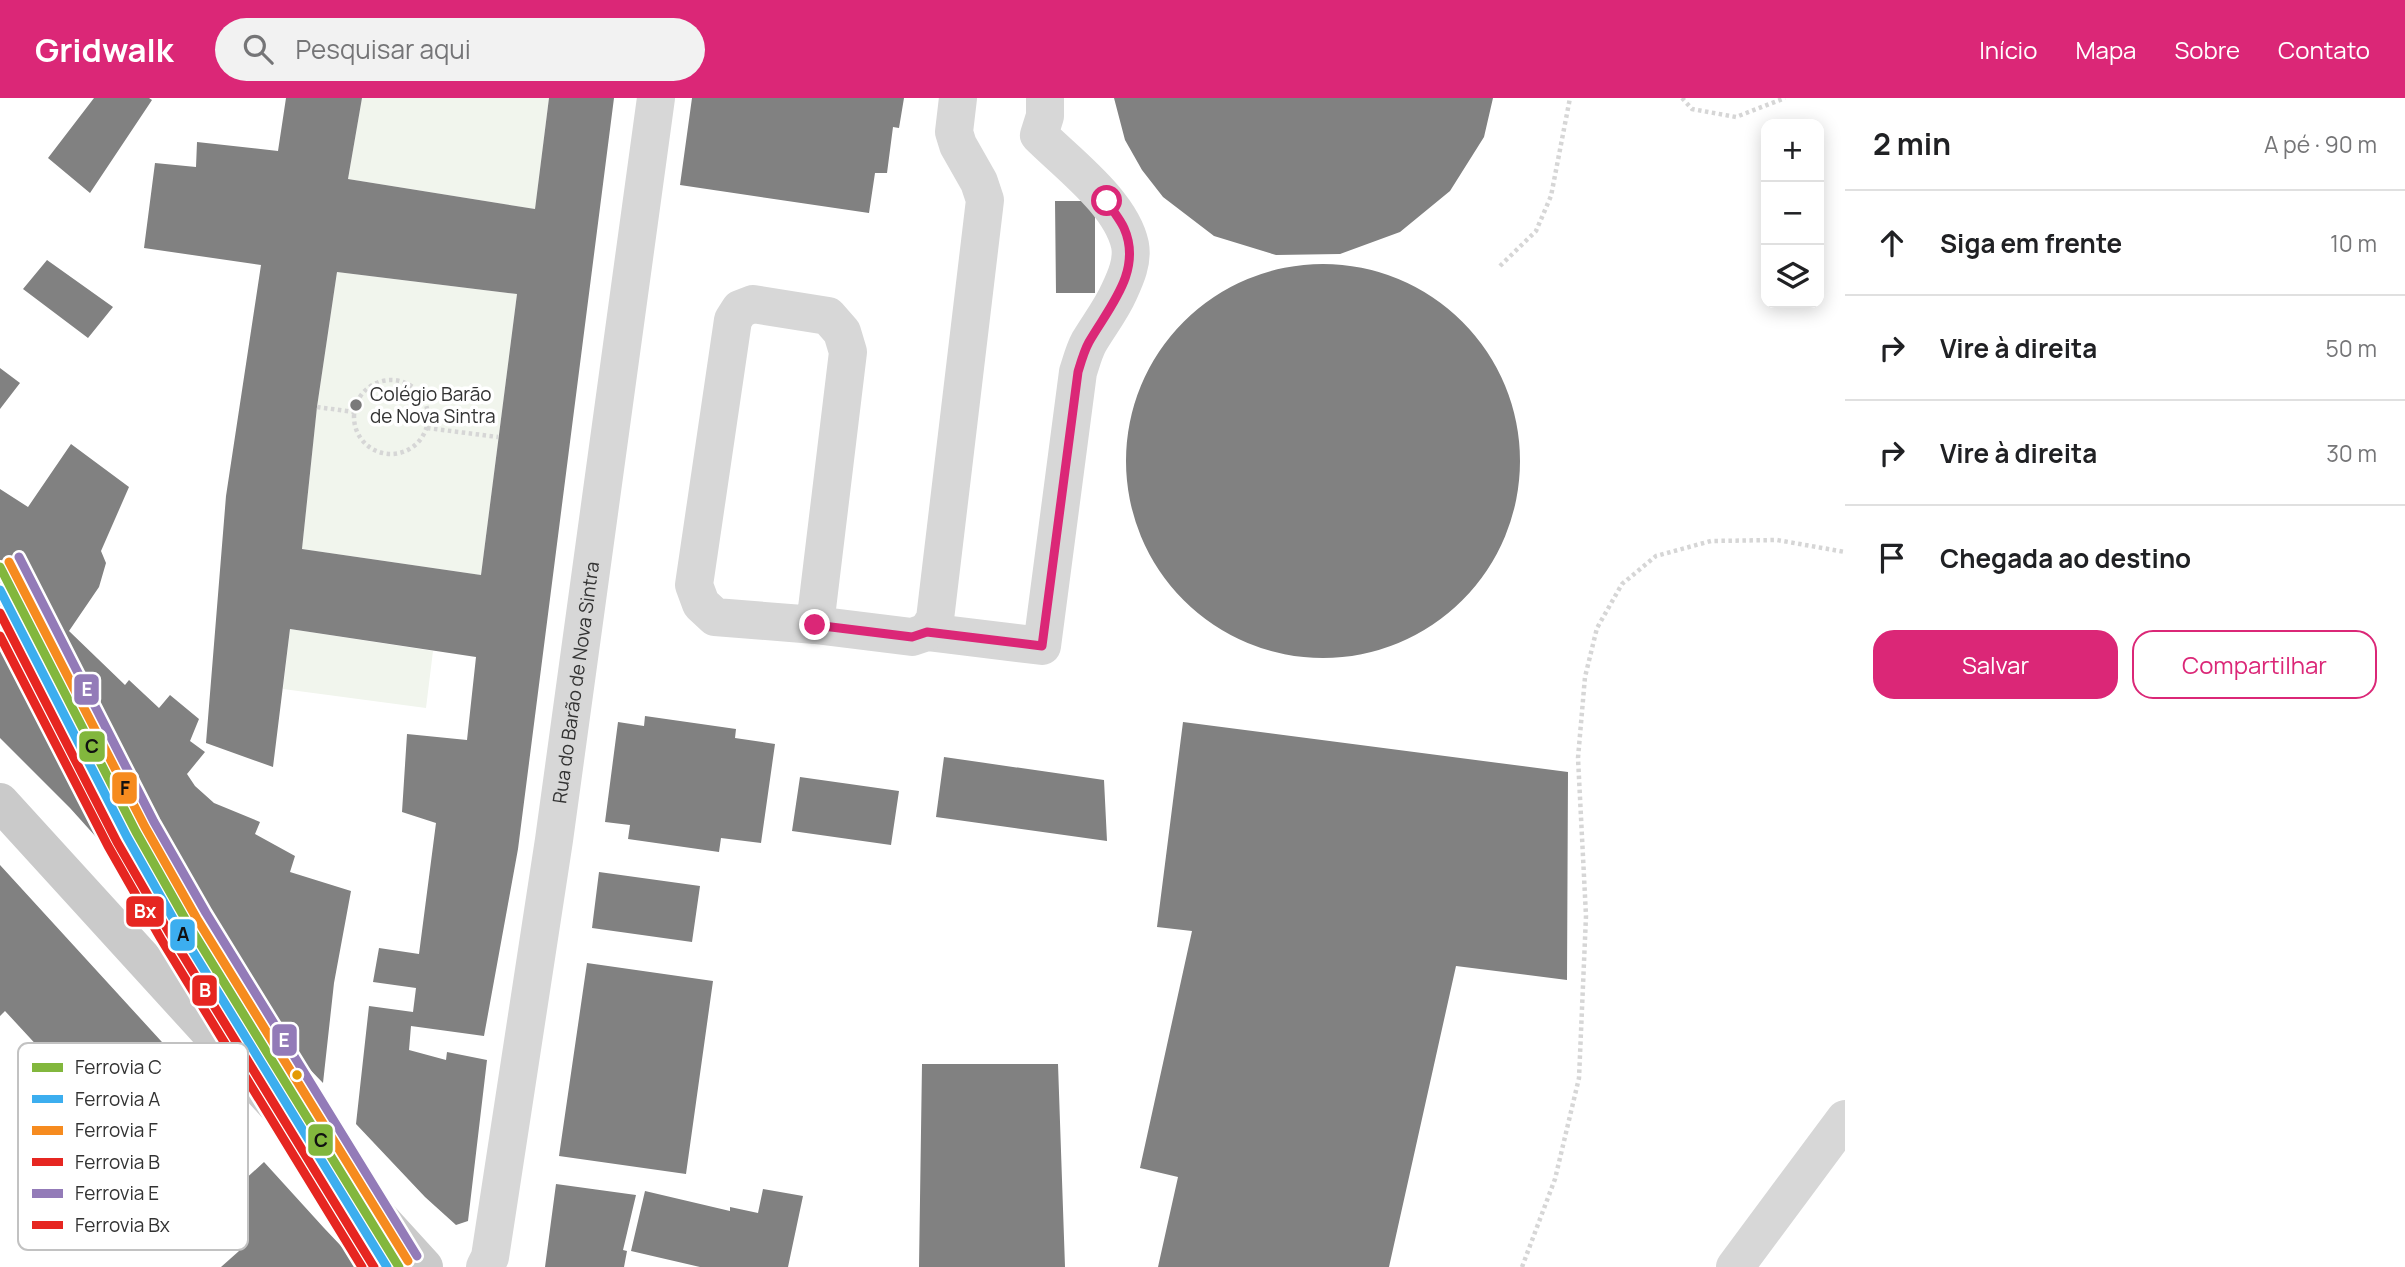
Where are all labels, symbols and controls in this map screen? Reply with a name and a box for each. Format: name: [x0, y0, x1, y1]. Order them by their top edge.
search box: [215, 18, 705, 81]
text: Gridwalk: [35, 27, 173, 72]
icon: search: [239, 30, 277, 68]
text: Pesquisar aqui: [295, 31, 471, 67]
text: Início: [1979, 33, 2037, 66]
text: Mapa: [2075, 33, 2136, 66]
text: Sobre: [2174, 33, 2240, 66]
text: Contato: [2278, 33, 2370, 66]
map controls: [1761, 119, 1824, 308]
button: +: [1761, 119, 1824, 182]
text: 2 min: [1873, 123, 1951, 164]
text: A pé · 90 m: [2264, 128, 2377, 160]
button: −: [1761, 182, 1824, 245]
route start: [1091, 185, 1122, 216]
icon: ahead: [1873, 224, 1911, 262]
text: Siga em frente: [1940, 225, 2122, 261]
text: 10 m: [2330, 227, 2377, 259]
button: layers: [1761, 245, 1824, 308]
icon: right: [1873, 329, 1911, 367]
text: Vire à direita: [1940, 330, 2097, 366]
text: 50 m: [2326, 332, 2377, 364]
place label: Colégio Barão de Nova Sintra: [370, 381, 496, 429]
marker: Colégio Barão de Nova Sintra: [348, 397, 364, 413]
icon: right: [1873, 434, 1911, 472]
text: Vire à direita: [1940, 435, 2097, 471]
text: 30 m: [2326, 437, 2377, 469]
icon: arrive: [1873, 539, 1911, 577]
text: Chegada ao destino: [1940, 540, 2191, 576]
street label: Rua do Barão de Nova Sintra: [546, 560, 605, 805]
route end: [799, 609, 830, 640]
button: Salvar: [1873, 630, 2118, 699]
button: Compartilhar: [2132, 630, 2377, 699]
line badge: E: [73, 673, 100, 706]
text: E: [81, 676, 93, 702]
line badge: C: [78, 730, 106, 763]
text: C: [85, 733, 99, 759]
line badge: F: [111, 771, 138, 805]
text: F: [120, 775, 130, 801]
line badge: Bx: [125, 895, 165, 928]
text: Bx: [134, 898, 157, 924]
line badge: A: [169, 918, 196, 952]
text: A: [177, 921, 190, 947]
line badge: B: [191, 974, 218, 1007]
text: B: [199, 977, 211, 1003]
line badge: E: [271, 1023, 298, 1057]
text: E: [278, 1027, 290, 1053]
legend: [18, 1043, 248, 1250]
text: Ferrovia C: [75, 1054, 162, 1080]
unlabelled marker: [290, 1068, 304, 1082]
text: Ferrovia A: [75, 1086, 160, 1112]
text: Ferrovia F: [75, 1117, 158, 1143]
line badge: C: [307, 1123, 334, 1157]
text: C: [314, 1127, 328, 1153]
text: Ferrovia B: [75, 1149, 160, 1175]
text: Ferrovia E: [75, 1180, 159, 1206]
text: Ferrovia Bx: [75, 1212, 170, 1238]

